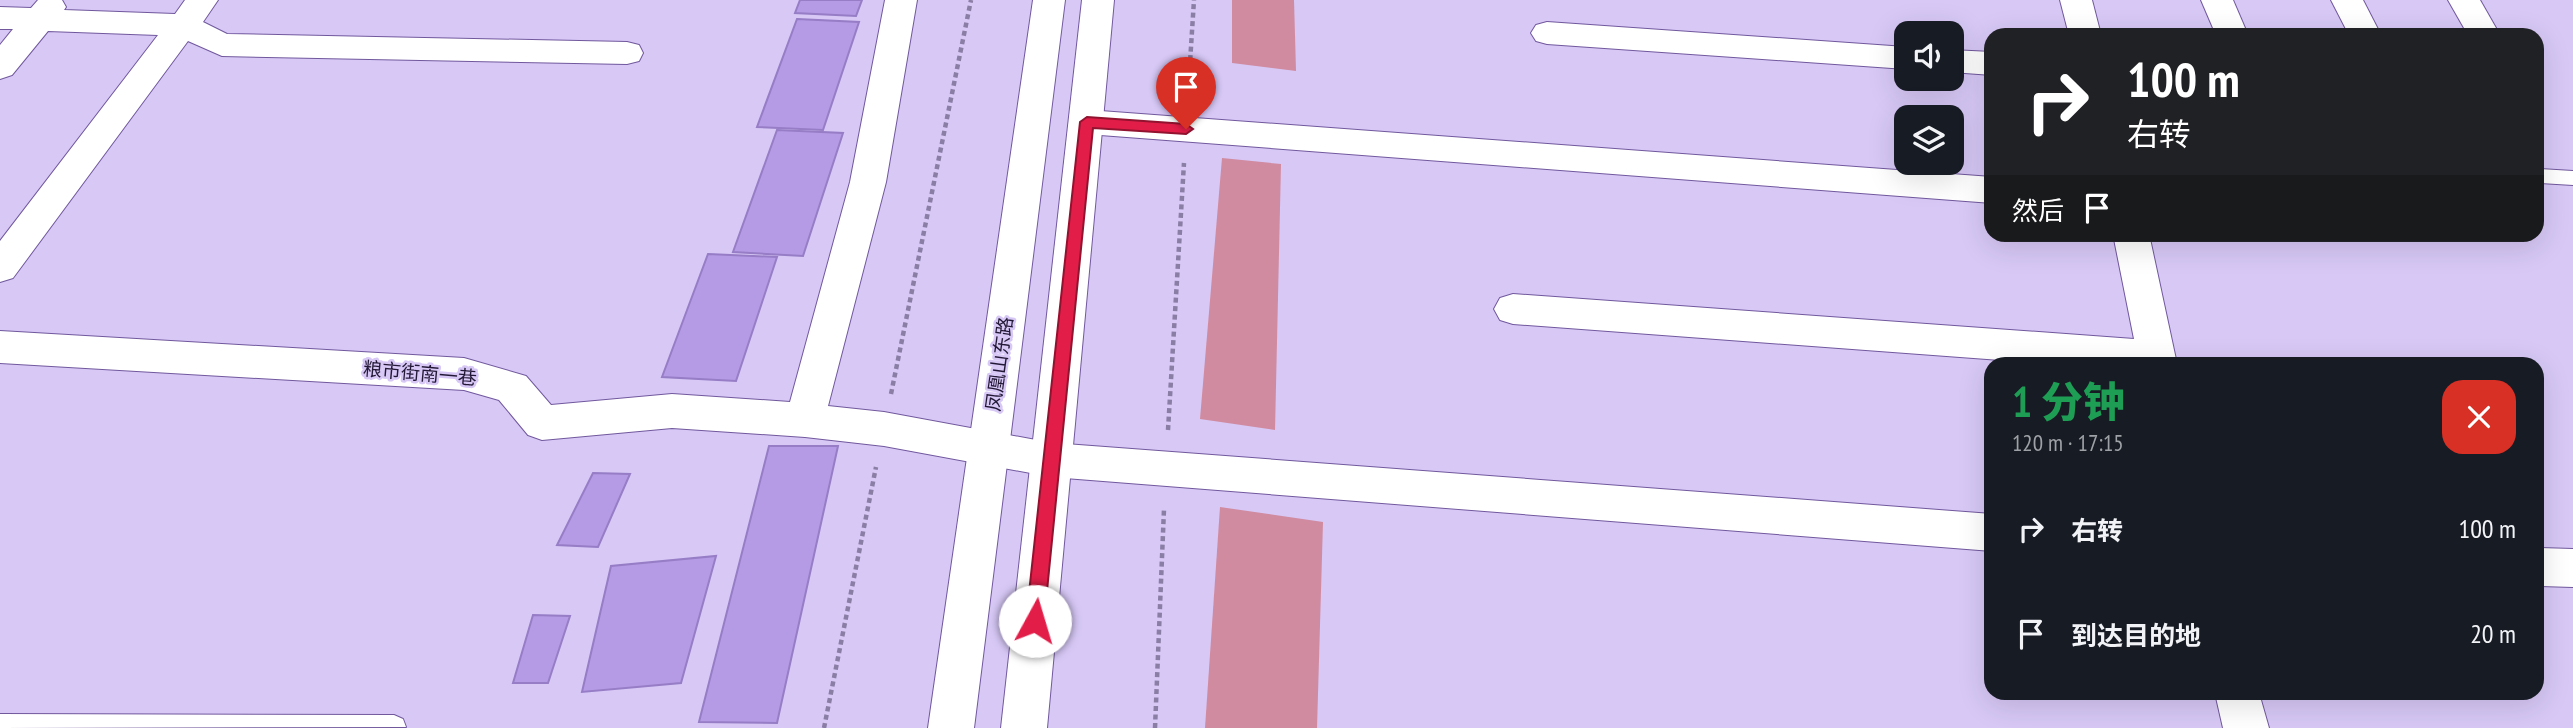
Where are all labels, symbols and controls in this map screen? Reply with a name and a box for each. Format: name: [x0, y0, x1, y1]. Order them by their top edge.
map controls: [1894, 21, 1964, 175]
button: sound: [1894, 21, 1964, 91]
text: 100 m: [2127, 47, 2240, 111]
icon: right: [2012, 56, 2103, 147]
pin: [1156, 57, 1216, 129]
icon: arrive: [1167, 68, 1205, 106]
button: layers: [1894, 105, 1964, 175]
text: 右转: [2127, 113, 2191, 155]
icon: arrive: [2078, 189, 2116, 227]
text: 然后: [2012, 194, 2064, 227]
street label: 凤凰山东路: [981, 315, 1017, 413]
street label: 粮市街南一巷: [362, 356, 478, 390]
text: 1 分钟: [2012, 374, 2125, 429]
button: close: [2442, 380, 2516, 454]
text: 120 m · 17:15: [2012, 428, 2124, 457]
icon: right: [2012, 510, 2050, 548]
text: 100 m: [2458, 512, 2516, 545]
text: 右转: [2071, 514, 2123, 547]
position arrow: [998, 584, 1072, 658]
icon: arrive: [2012, 615, 2050, 653]
text: 20 m: [2470, 617, 2516, 650]
text: 到达目的地: [2071, 619, 2201, 652]

